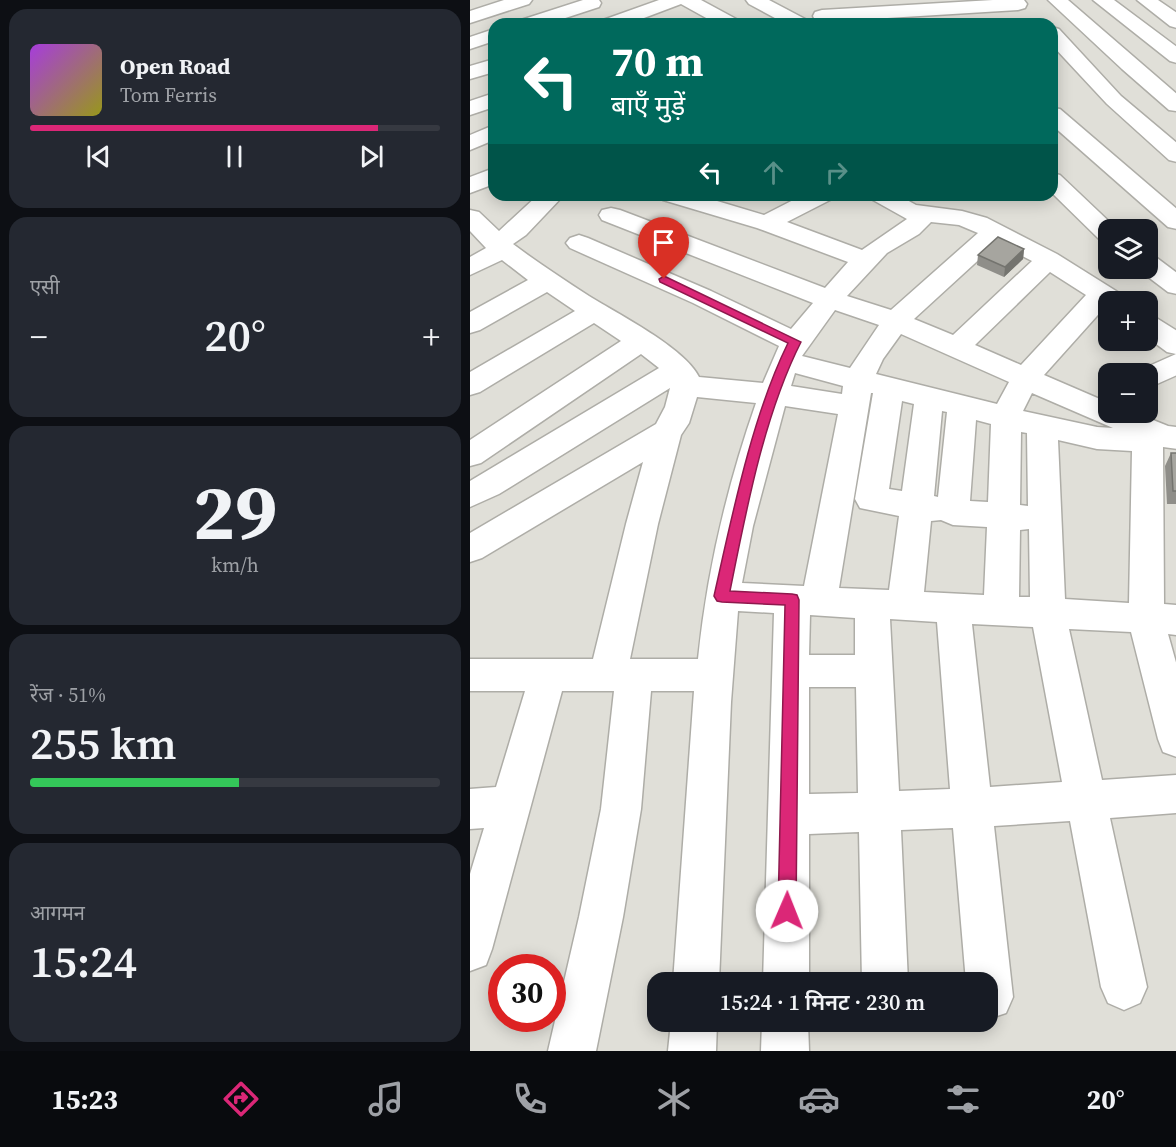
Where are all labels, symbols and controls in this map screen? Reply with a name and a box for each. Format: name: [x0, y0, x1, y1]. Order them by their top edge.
text: 70 m: [611, 32, 704, 90]
icon: left: [512, 42, 590, 120]
text: Open Road: [120, 51, 230, 81]
text: Tom Ferris: [120, 81, 217, 109]
text: बाएँ मुड़ें: [611, 87, 685, 124]
icon: previous: [82, 140, 115, 173]
icon: pause: [218, 140, 251, 173]
icon: next: [355, 140, 388, 173]
icon: left: [694, 156, 727, 189]
icon: ahead: [757, 156, 790, 189]
icon: right: [820, 156, 853, 189]
pin: [638, 217, 689, 279]
map controls: [1098, 219, 1158, 423]
button: layers: [1098, 219, 1158, 279]
icon: arrive: [647, 226, 680, 259]
text: एसी: [30, 273, 60, 301]
button: +: [1098, 291, 1158, 351]
text: 20°: [204, 304, 266, 366]
text: −: [30, 314, 48, 359]
text: +: [423, 314, 440, 359]
button: −: [1098, 363, 1158, 423]
text: 29: [193, 458, 277, 565]
text: km/h: [211, 551, 259, 579]
text: रेंज · 51%: [30, 681, 106, 709]
text: 255 km: [30, 712, 177, 774]
position arrow: [755, 879, 819, 943]
text: आगमन: [30, 899, 85, 927]
text: 15:24: [30, 930, 137, 992]
speed limit sign: 30: [488, 954, 566, 1032]
text: 15:24 · 1 मिनट · 230 m: [720, 987, 925, 1017]
icon: directions: [220, 1078, 262, 1120]
icon: music: [365, 1078, 407, 1120]
icon: phone: [509, 1078, 551, 1120]
icon: climate: [653, 1078, 695, 1120]
icon: car: [798, 1078, 840, 1120]
icon: filters: [942, 1078, 984, 1120]
text: 15:23: [51, 1081, 118, 1118]
text: 20°: [1087, 1081, 1125, 1118]

